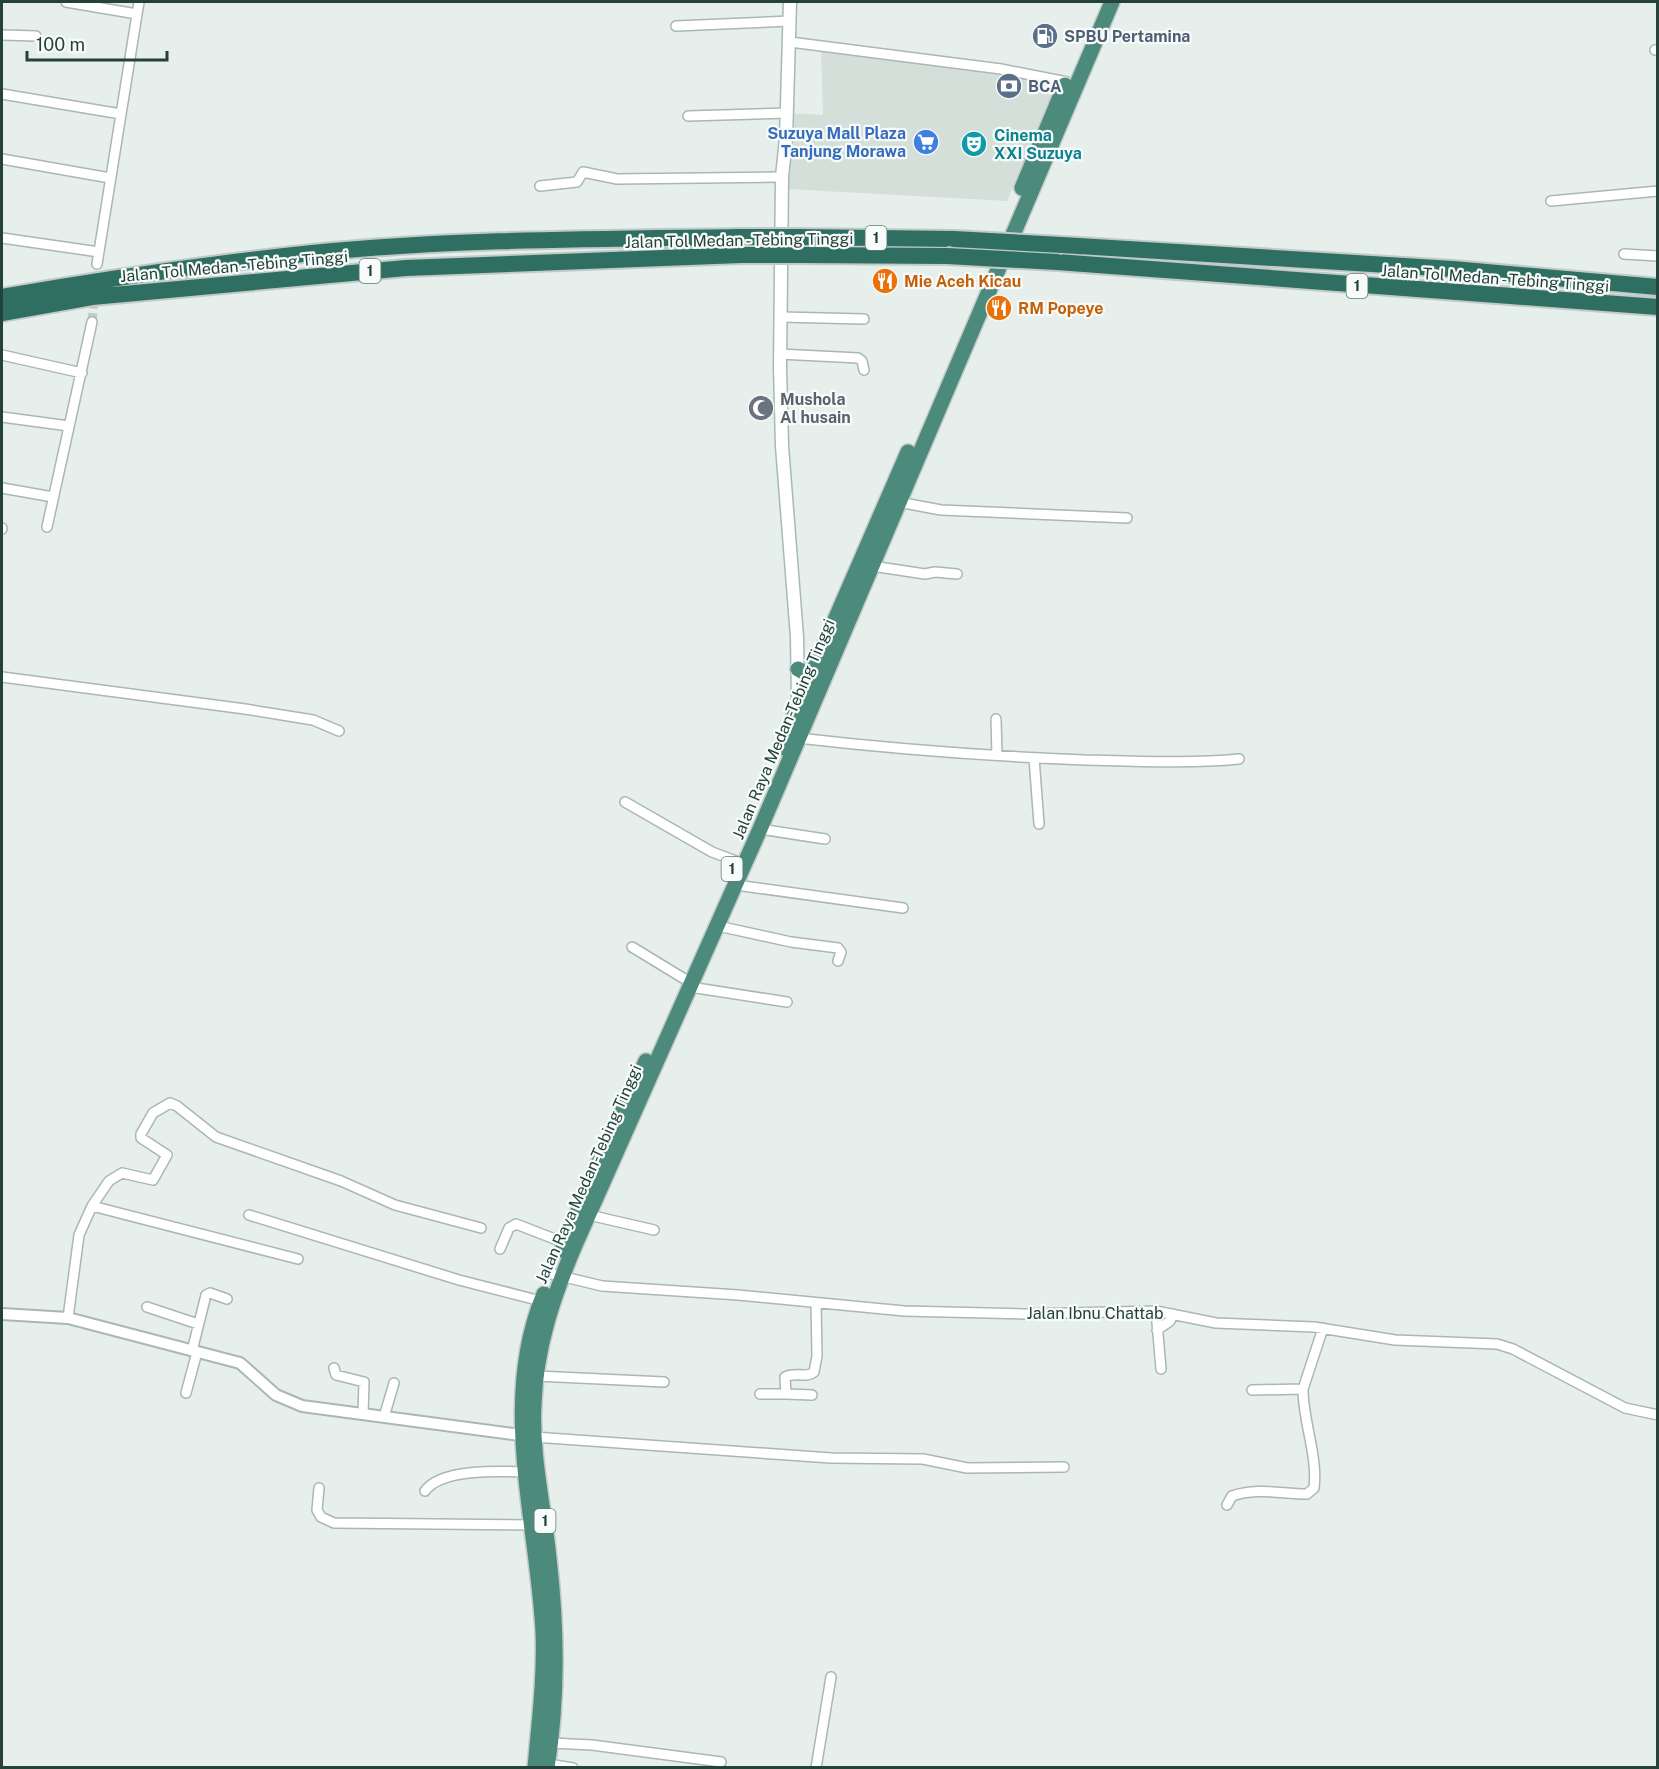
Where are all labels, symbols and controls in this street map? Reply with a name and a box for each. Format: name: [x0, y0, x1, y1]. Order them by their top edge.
fuel station icon: SPBU Pertamina: [1030, 21, 1060, 51]
scale bar: [27, 24, 166, 62]
place label: SPBU Pertamina: [1064, 27, 1190, 46]
text: 100 m: [36, 34, 85, 55]
bank icon: BCA: [994, 71, 1024, 101]
place label: BCA: [1028, 77, 1062, 96]
place label: Suzuya Mall Plaza Tanjung Morawa: [767, 124, 906, 161]
place label: Cinema XXI Suzuya: [994, 126, 1082, 163]
supermarket icon: Suzuya Mall Plaza Tanjung Morawa: [911, 127, 941, 157]
theatre icon: Cinema XXI Suzuya: [959, 129, 989, 159]
road number: 1: [866, 226, 886, 250]
street label: Jalan Tol Medan - Tebing Tinggi: [624, 229, 854, 252]
street label: Jalan Tol Medan - Tebing Tinggi: [119, 247, 349, 286]
road number: 1: [360, 259, 380, 283]
street label: Jalan Tol Medan - Tebing Tinggi: [1380, 261, 1610, 296]
restaurant icon: Mie Aceh Kicau: [870, 266, 900, 296]
place label: Mie Aceh Kicau: [904, 272, 1021, 291]
road number: 1: [1346, 274, 1368, 298]
restaurant icon: RM Popeye: [984, 293, 1014, 323]
place label: RM Popeye: [1018, 299, 1104, 318]
place label: Mushola Al husain: [780, 390, 851, 427]
mosque icon: Mushola Al husain: [746, 393, 776, 423]
street label: Jalan Raya Medan-Tebing Tinggi: [728, 616, 839, 842]
road number: 1: [722, 857, 742, 881]
street label: Jalan Raya Medan-Tebing Tinggi: [531, 1062, 645, 1287]
street label: Jalan Ibnu Chattab: [1027, 1304, 1164, 1323]
road number: 1: [534, 1509, 556, 1533]

